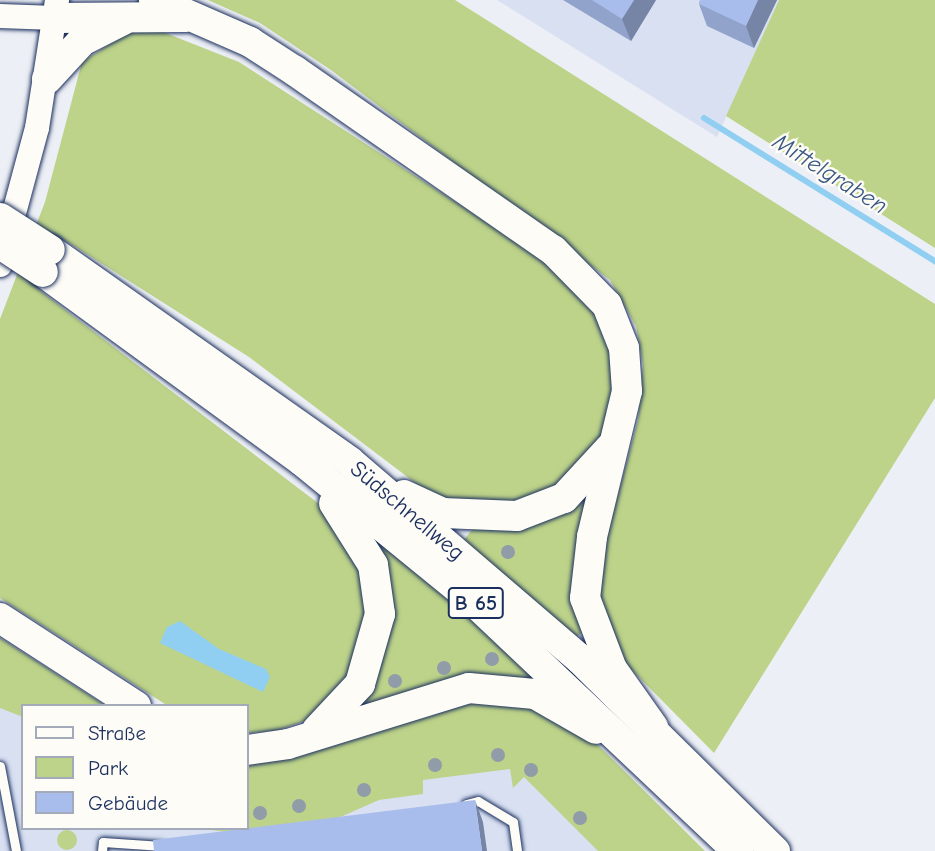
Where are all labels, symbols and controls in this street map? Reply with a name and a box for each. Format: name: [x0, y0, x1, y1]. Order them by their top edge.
water label: Mittelgraben: [767, 127, 893, 221]
street label: Südschnellweg: [344, 455, 470, 567]
road number: B 65: [446, 586, 506, 620]
legend: [21, 704, 248, 830]
text: Straße: [88, 721, 146, 745]
text: Park: [88, 756, 128, 780]
text: Gebäude: [88, 791, 168, 815]

